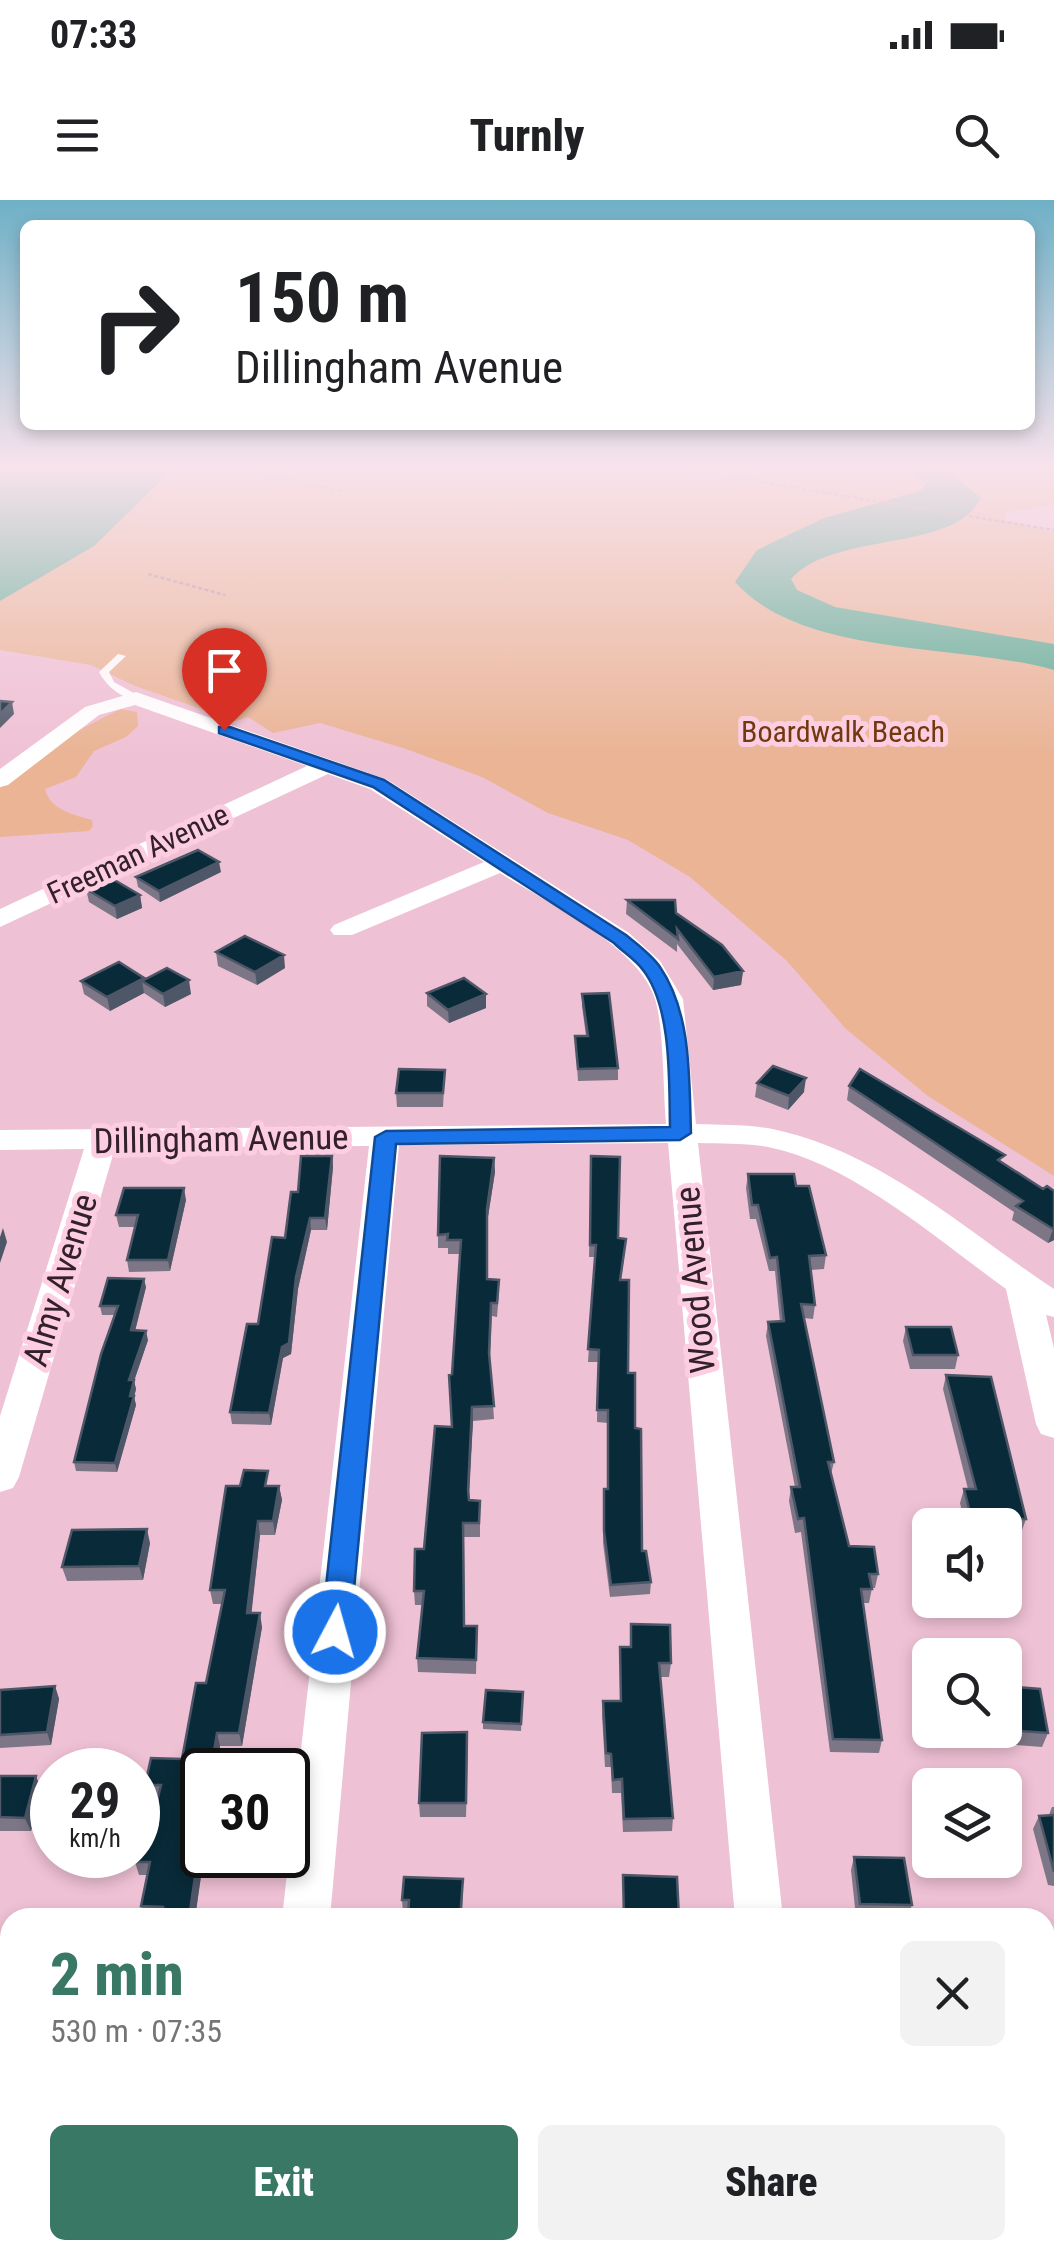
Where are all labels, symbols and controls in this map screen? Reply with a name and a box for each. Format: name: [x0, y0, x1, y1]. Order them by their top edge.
text: 07:33: [50, 13, 137, 57]
icon: menu: [50, 108, 105, 163]
icon: search: [949, 108, 1004, 163]
text: Turnly: [470, 109, 584, 162]
text: 150 m: [235, 257, 409, 339]
icon: right: [70, 260, 200, 390]
text: Dillingham Avenue: [235, 341, 563, 394]
pin: [182, 628, 267, 731]
icon: arrive: [197, 643, 252, 698]
park label: Boardwalk Beach: [741, 714, 945, 749]
street label: Freeman Avenue: [42, 796, 234, 911]
street label: Dillingham Avenue: [93, 1117, 349, 1162]
street label: Wood Avenue: [667, 1185, 724, 1375]
street label: Almy Avenue: [15, 1189, 106, 1371]
map controls: [912, 1508, 1022, 1878]
button: sound: [912, 1508, 1022, 1618]
position arrow: [283, 1580, 387, 1684]
button: search: [912, 1638, 1022, 1748]
speed limit sign: 30: [180, 1748, 310, 1878]
button: layers: [912, 1768, 1022, 1878]
text: 29: [70, 1772, 120, 1830]
text: km/h: [69, 1824, 121, 1853]
text: 2 min: [50, 1939, 184, 2010]
button: close: [900, 1941, 1005, 2046]
text: 530 m · 07:35: [50, 2012, 222, 2050]
button: Exit: [50, 2125, 518, 2240]
button: Share: [538, 2125, 1005, 2240]

